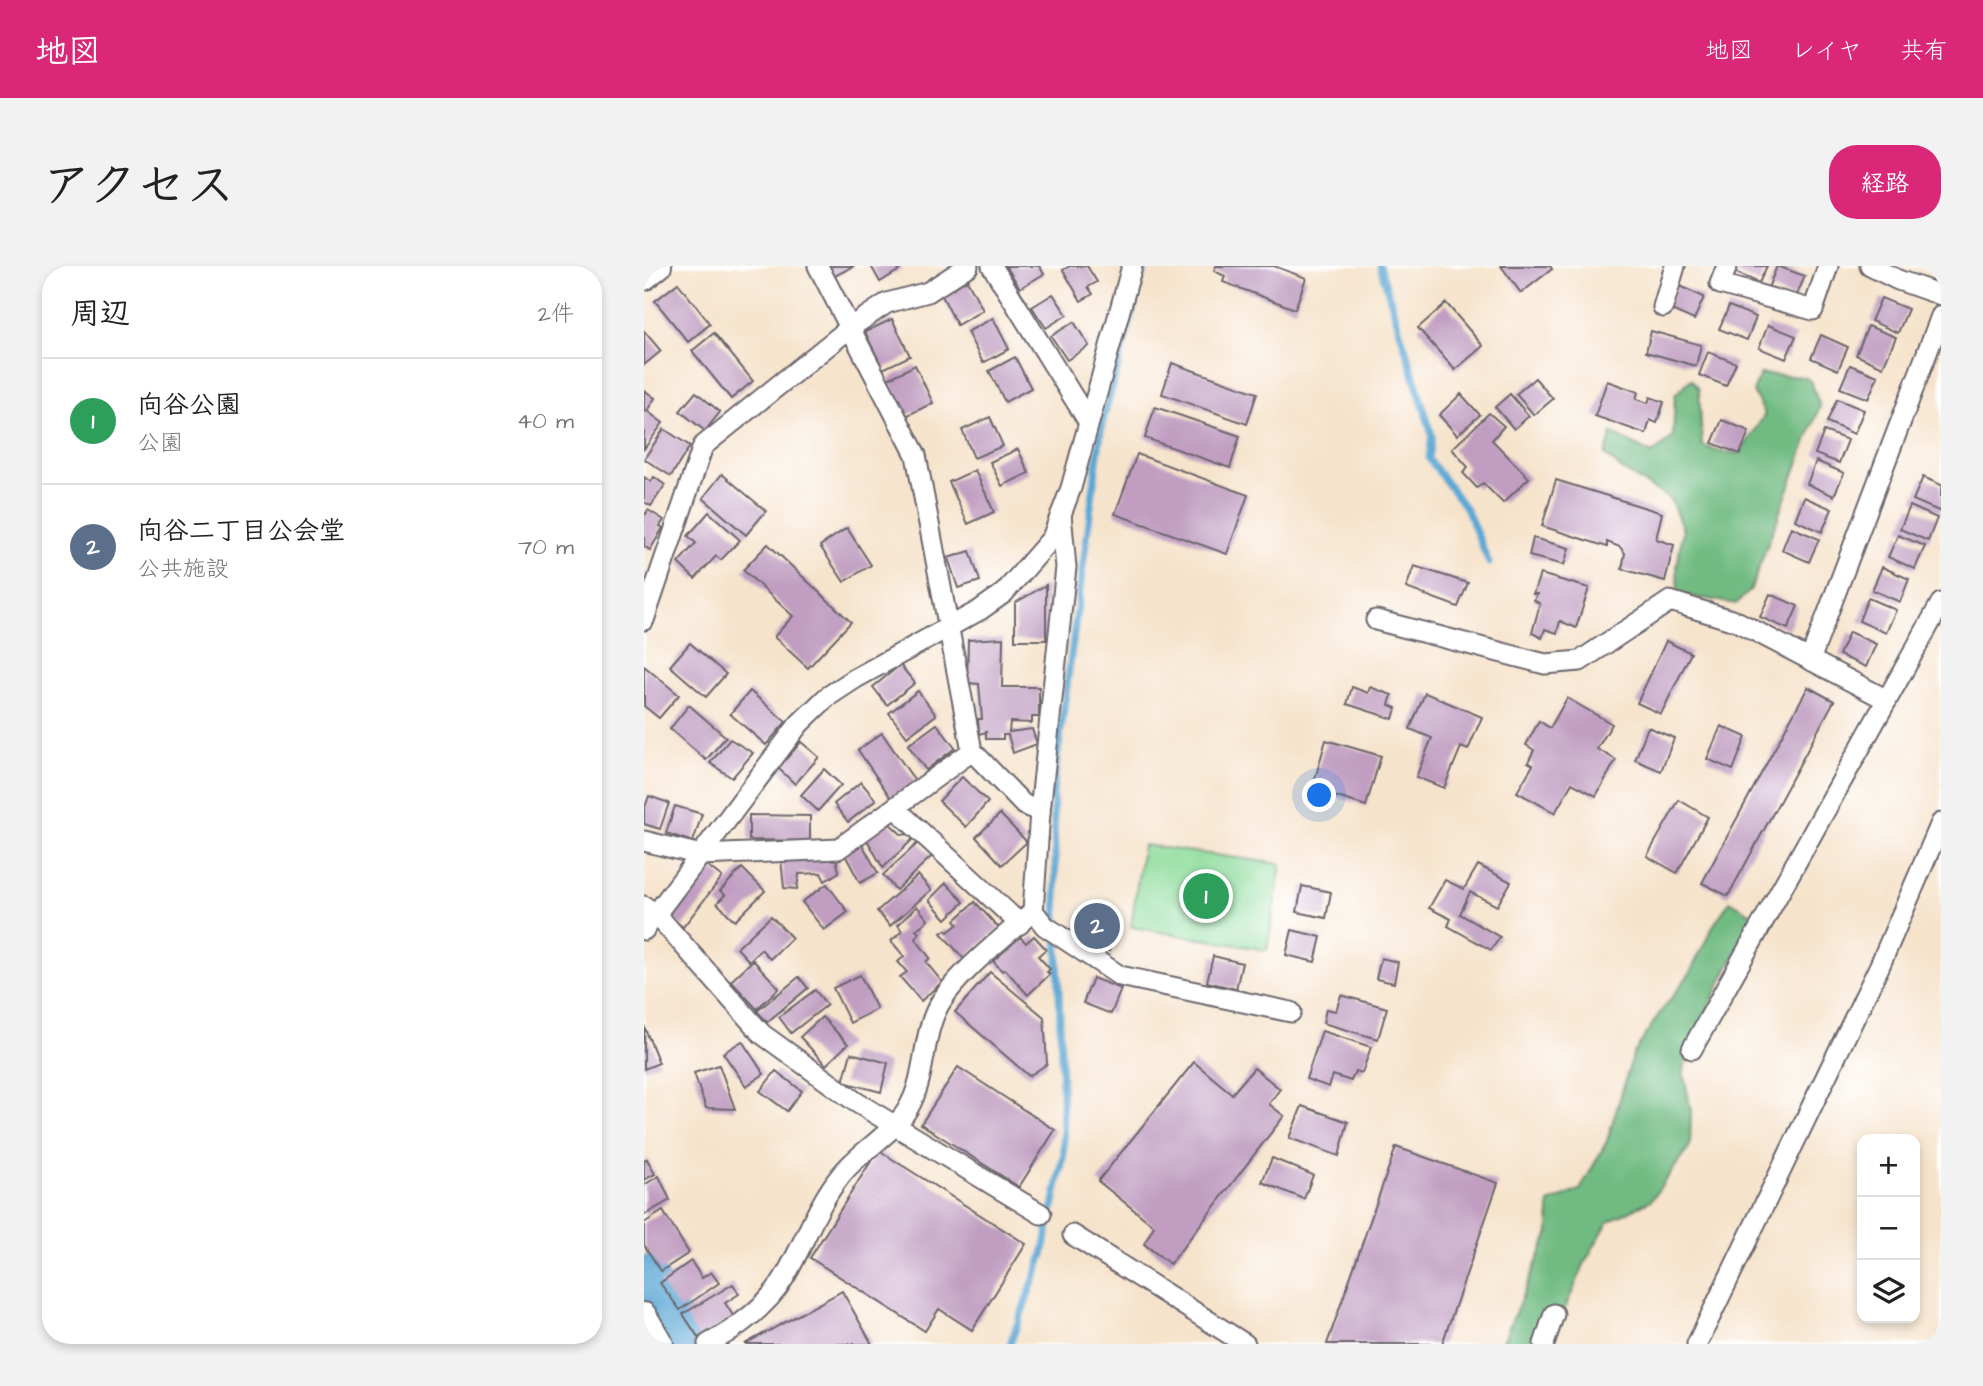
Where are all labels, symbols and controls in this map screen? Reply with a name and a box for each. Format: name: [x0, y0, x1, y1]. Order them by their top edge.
text: 地図: [35, 29, 101, 75]
text: 地図: [1705, 34, 1753, 68]
text: レイヤ: [1791, 34, 1862, 68]
text: 共有: [1900, 34, 1948, 68]
button: 経路: [1829, 145, 1941, 219]
text: アクセス: [42, 153, 235, 221]
text: 周辺: [70, 293, 130, 335]
text: 2件: [538, 298, 574, 330]
text: 向谷公園: [137, 387, 241, 423]
text: 1: [92, 405, 94, 437]
text: 40 m: [517, 405, 574, 437]
text: 公園: [137, 427, 183, 459]
text: 向谷二丁目公会堂: [137, 513, 345, 549]
text: 2: [86, 531, 100, 563]
text: 70 m: [518, 531, 574, 563]
text: 公共施設: [137, 553, 229, 585]
your location: [1302, 778, 1336, 812]
pin: 1: [1183, 870, 1229, 922]
pin: 2: [1074, 900, 1120, 952]
map controls: [1857, 1134, 1920, 1323]
button: +: [1857, 1134, 1920, 1197]
button: −: [1857, 1197, 1920, 1260]
button: layers: [1857, 1260, 1920, 1323]

